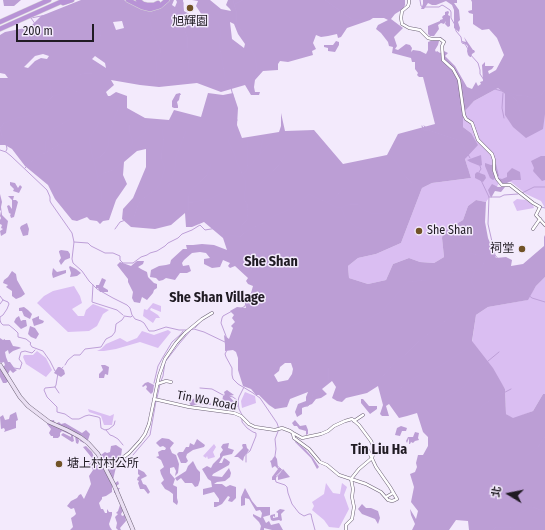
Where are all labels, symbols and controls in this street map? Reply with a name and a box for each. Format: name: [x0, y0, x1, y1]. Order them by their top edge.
marker: 旭輝園: [185, 3, 195, 13]
place label: 旭輝園: [172, 15, 208, 29]
scale bar: [18, 16, 96, 42]
text: 200 m: [23, 24, 53, 38]
place label: She Shan: [427, 224, 473, 238]
marker: She Shan: [414, 226, 424, 236]
place label: 祠堂: [490, 242, 514, 256]
marker: 祠堂: [517, 244, 527, 254]
district label: She Shan: [244, 254, 298, 270]
district label: She Shan Village: [169, 290, 265, 306]
street label: Tin Wo Road: [176, 388, 238, 414]
district label: Tin Liu Ha: [351, 442, 407, 458]
place label: 塘上村村公所: [67, 457, 139, 471]
marker: 塘上村村公所: [54, 459, 64, 469]
north arrow: [489, 474, 529, 514]
text: 北: [489, 485, 504, 498]

